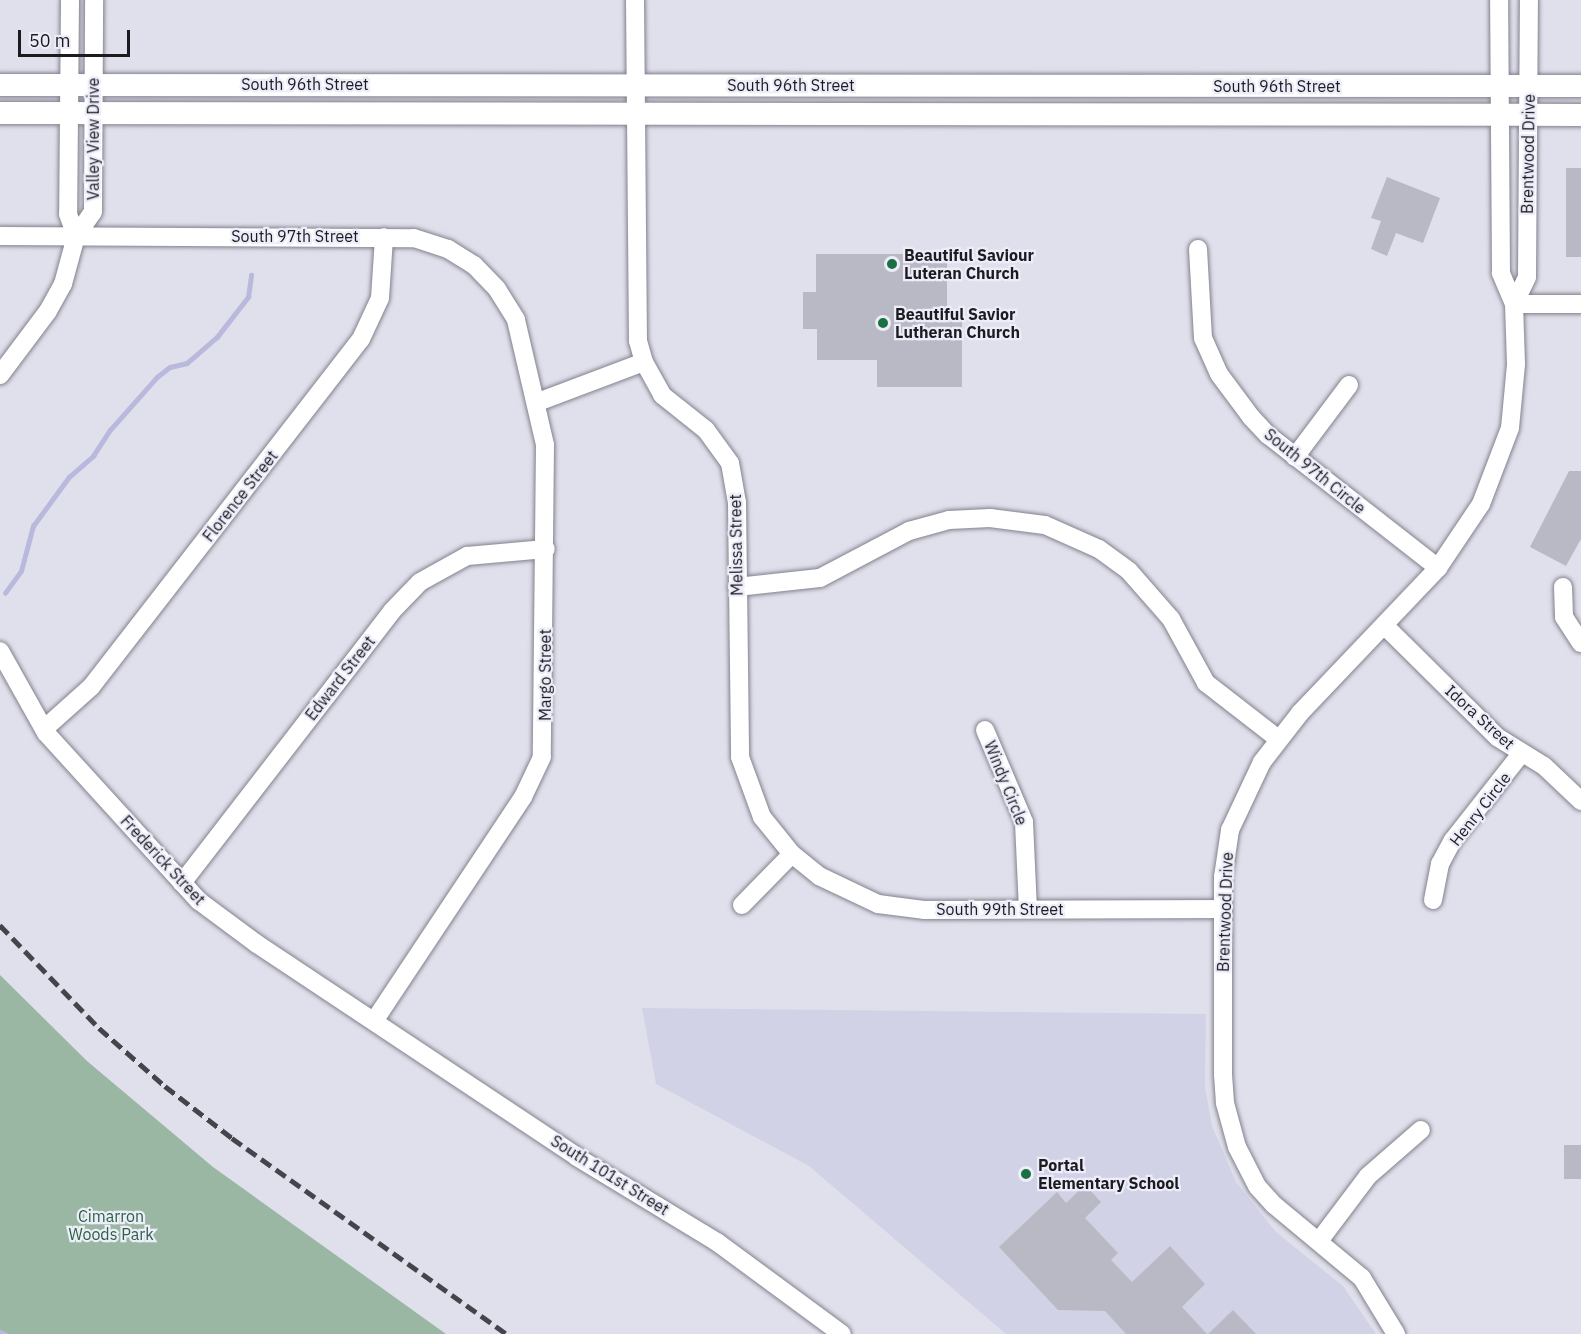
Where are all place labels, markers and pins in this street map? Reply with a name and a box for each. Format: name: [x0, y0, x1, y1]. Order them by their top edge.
place label: Beautiful Saviour Luteran Church: [904, 245, 1034, 283]
marker: Beautiful Saviour Luteran Church: [885, 257, 899, 271]
place label: Beautiful Savior Lutheran Church: [895, 304, 1020, 342]
marker: Beautiful Savior Lutheran Church: [876, 316, 890, 330]
place label: Portal Elementary School: [1038, 1155, 1179, 1193]
marker: Portal Elementary School: [1019, 1167, 1033, 1181]

